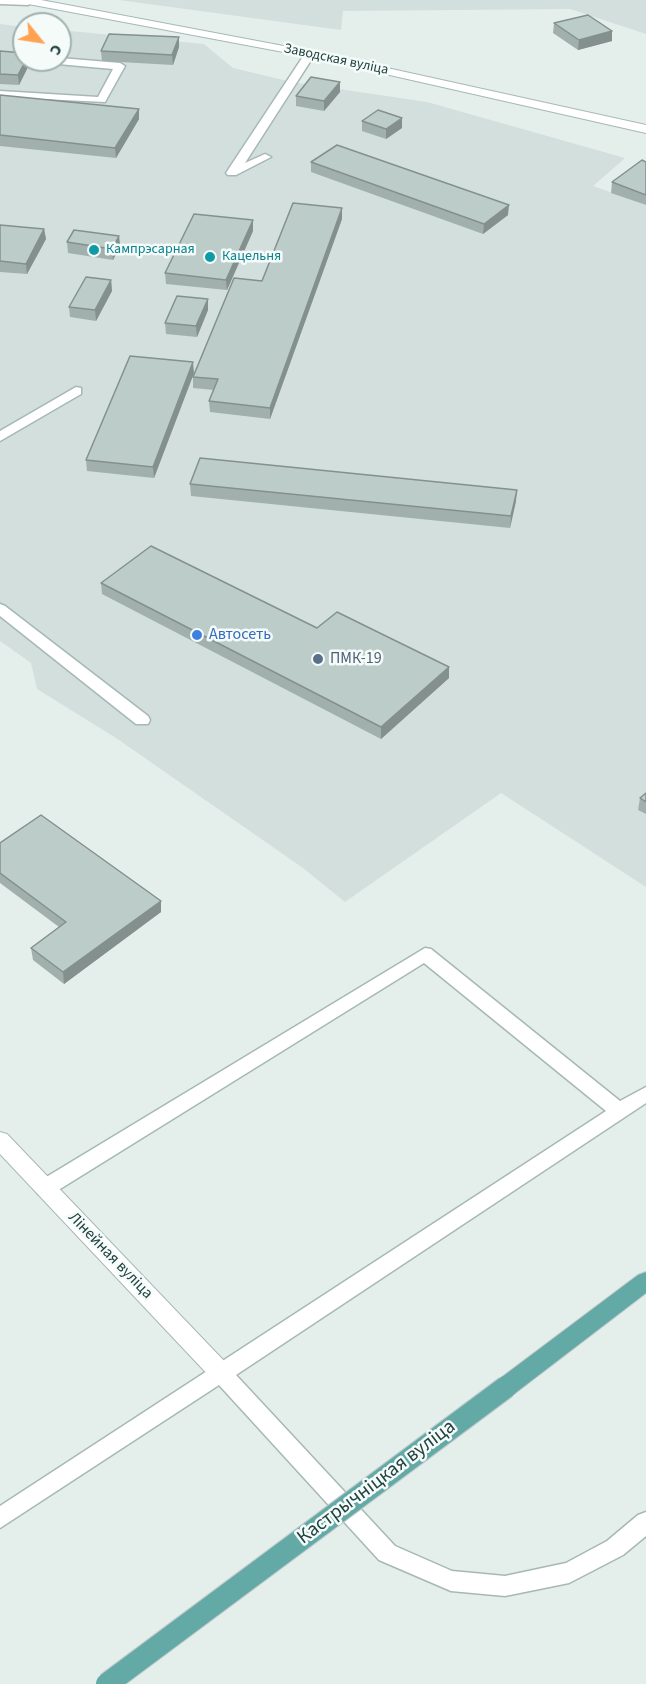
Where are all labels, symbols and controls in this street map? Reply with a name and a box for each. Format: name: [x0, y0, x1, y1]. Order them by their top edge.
north arrow: [12, 12, 72, 72]
text: С: [44, 40, 68, 60]
street label: Заводская вуліца: [282, 41, 390, 79]
place label: Кампрэсарная: [106, 242, 195, 258]
marker: Кампрэсарная: [87, 243, 101, 257]
place label: Кацельня: [222, 249, 281, 265]
marker: Кацельня: [203, 250, 217, 264]
place label: Автосеть: [209, 625, 271, 645]
marker: Автосеть: [190, 628, 204, 642]
place label: ПМК-19: [330, 649, 382, 669]
marker: ПМК-19: [311, 652, 325, 666]
street label: Лінейная вуліца: [64, 1209, 156, 1303]
street label: Кастрычніцкая вуліца: [293, 1416, 461, 1550]

